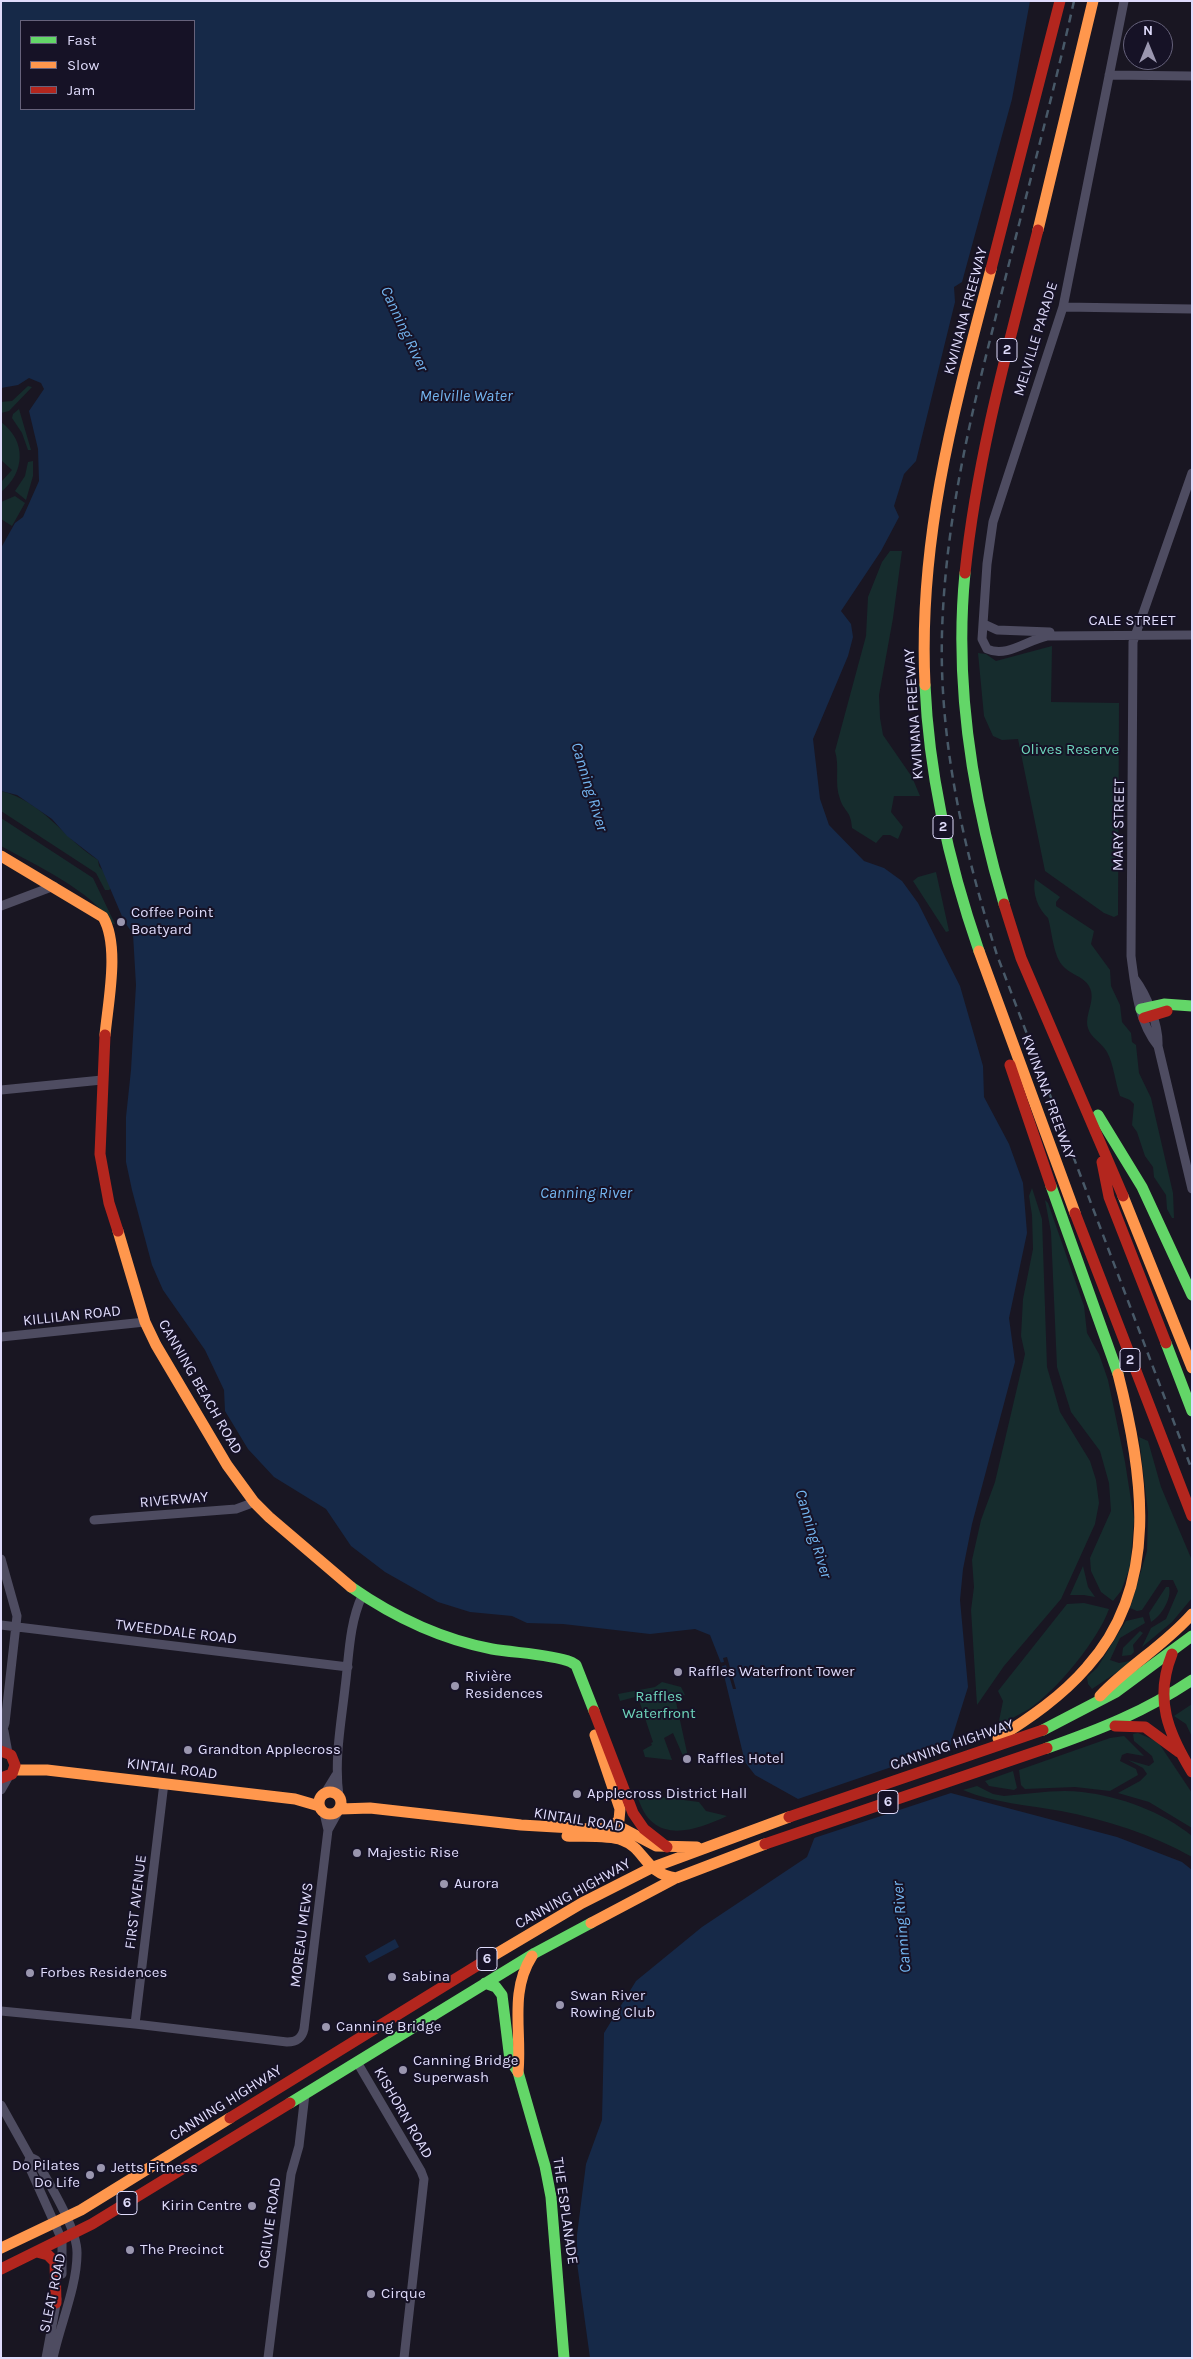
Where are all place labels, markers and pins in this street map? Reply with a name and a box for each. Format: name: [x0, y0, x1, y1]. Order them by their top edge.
place label: Coffee Point Boatyard: [131, 904, 213, 939]
marker: Coffee Point Boatyard: [115, 916, 127, 928]
place label: Raffles Waterfront Tower: [688, 1663, 855, 1681]
marker: Raffles Waterfront Tower: [672, 1666, 684, 1678]
place label: Rivière Residences: [465, 1668, 543, 1703]
marker: Rivière Residences: [449, 1680, 461, 1692]
place label: Grandton Applecross: [198, 1741, 341, 1759]
marker: Grandton Applecross: [182, 1744, 194, 1756]
place label: Raffles Hotel: [697, 1750, 784, 1768]
marker: Raffles Hotel: [681, 1753, 693, 1765]
place label: Applecross District Hall: [587, 1785, 747, 1803]
marker: Applecross District Hall: [571, 1788, 583, 1800]
place label: Majestic Rise: [367, 1844, 459, 1862]
marker: Majestic Rise: [351, 1847, 363, 1859]
place label: Aurora: [454, 1875, 499, 1893]
marker: Aurora: [438, 1878, 450, 1890]
place label: Forbes Residences: [40, 1964, 167, 1982]
marker: Forbes Residences: [24, 1967, 36, 1979]
place label: Sabina: [402, 1968, 450, 1986]
marker: Sabina: [386, 1971, 398, 1983]
place label: Swan River Rowing Club: [570, 1987, 655, 2022]
marker: Swan River Rowing Club: [554, 1999, 566, 2011]
place label: Canning Bridge: [336, 2018, 441, 2036]
marker: Canning Bridge: [320, 2021, 332, 2033]
place label: Canning Bridge Superwash: [413, 2052, 518, 2087]
marker: Canning Bridge Superwash: [397, 2064, 409, 2076]
place label: Do Pilates Do Life: [12, 2157, 80, 2192]
place label: Jetts Fitness: [111, 2159, 198, 2177]
marker: Jetts Fitness: [95, 2162, 107, 2174]
marker: Do Pilates Do Life: [84, 2169, 96, 2181]
place label: Kirin Centre: [161, 2197, 242, 2215]
marker: Kirin Centre: [246, 2200, 258, 2212]
place label: The Precinct: [140, 2241, 224, 2259]
marker: The Precinct: [124, 2244, 136, 2256]
place label: Cirque: [381, 2285, 426, 2303]
marker: Cirque: [365, 2288, 377, 2300]

